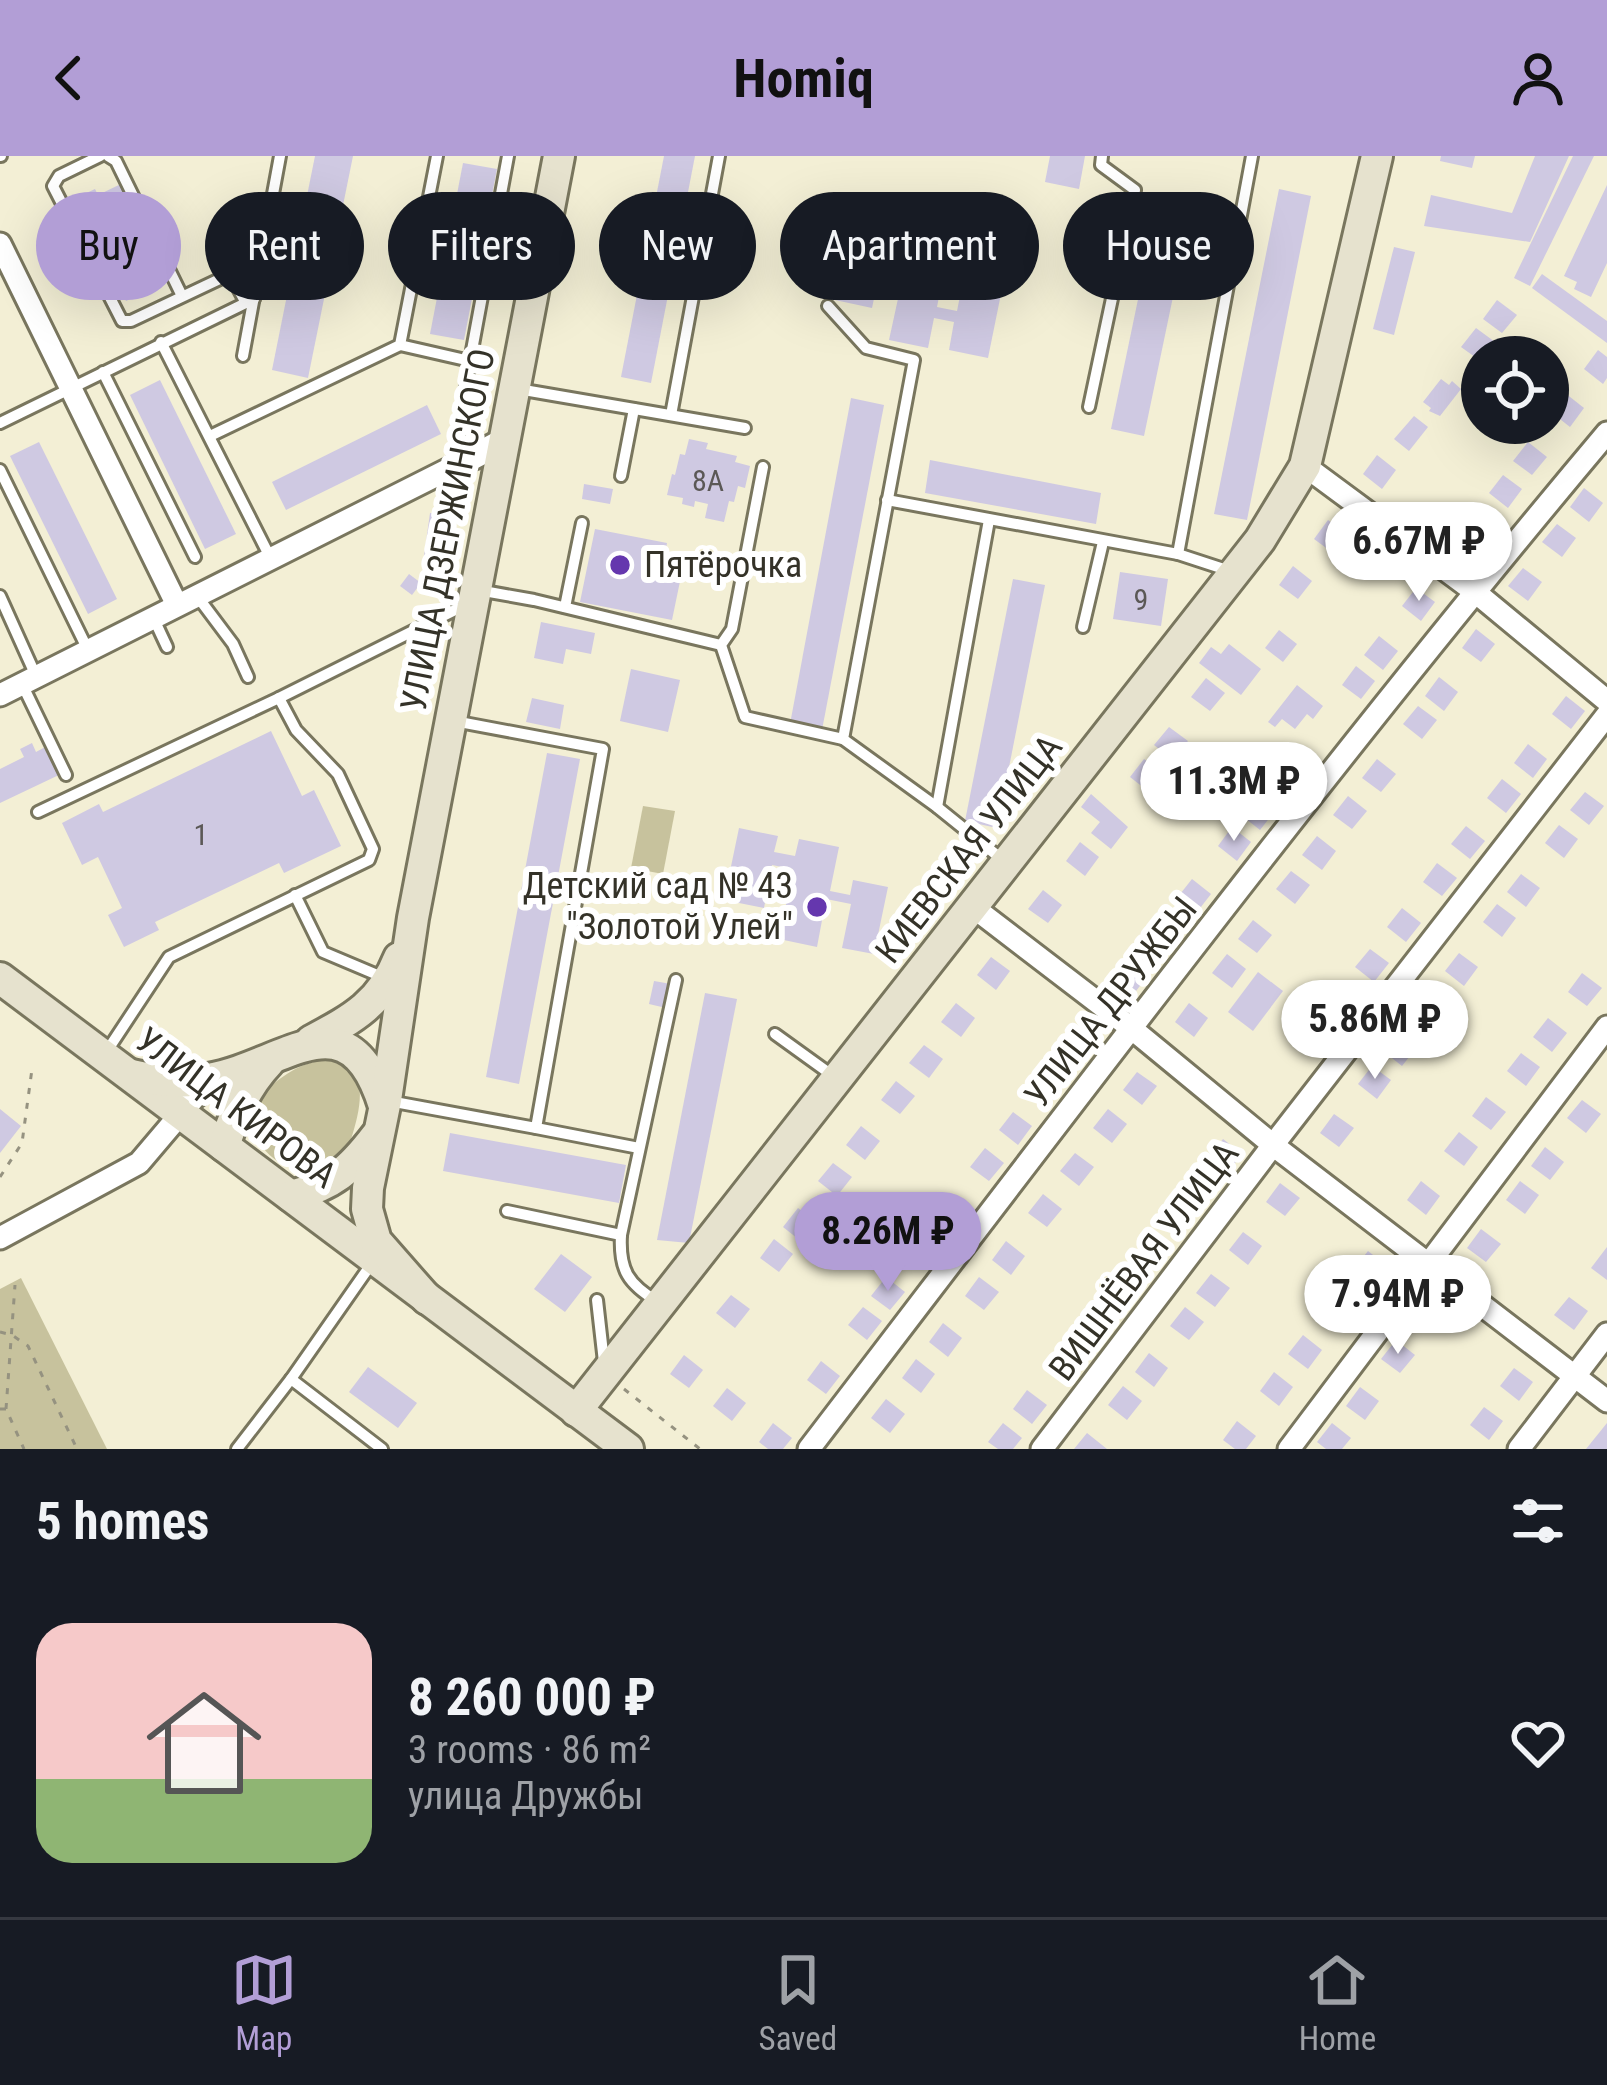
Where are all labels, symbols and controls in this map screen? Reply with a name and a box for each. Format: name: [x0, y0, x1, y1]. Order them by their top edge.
icon: back: [36, 45, 102, 111]
icon: person: [1505, 45, 1571, 111]
text: Homiq: [733, 47, 874, 110]
chip: Buy: [36, 192, 181, 300]
chip: Rent: [205, 192, 364, 300]
chip: Filters: [388, 192, 575, 300]
chip: New: [599, 192, 756, 300]
chip: Apartment: [780, 192, 1039, 300]
chip: House: [1063, 192, 1254, 300]
map controls: [1461, 336, 1569, 444]
button: locate: [1461, 336, 1569, 444]
street label: УЛИЦА ДЗЕРЖИНСКОГО: [392, 345, 504, 715]
house number: 8А: [692, 463, 724, 498]
pin: 6.67M ₽: [1308, 502, 1530, 604]
text: 6.67M ₽: [1352, 518, 1486, 564]
place label: Пятёрочка: [644, 544, 802, 586]
marker: Пятёрочка: [607, 552, 633, 578]
house number: 9: [1134, 582, 1148, 617]
street label: КИЕВСКАЯ УЛИЦА: [867, 727, 1071, 971]
pin: 11.3M ₽: [1123, 742, 1345, 844]
text: 11.3M ₽: [1167, 758, 1301, 804]
house number: 1: [194, 817, 208, 852]
place label: Детский сад № 43 "Золотой Улей": [523, 865, 793, 948]
street label: УЛИЦА ДРУЖБЫ: [1016, 889, 1206, 1115]
marker: Детский сад № 43 "Золотой Улей": [804, 894, 830, 920]
pin: 5.86M ₽: [1264, 980, 1486, 1082]
text: 5.86M ₽: [1308, 996, 1442, 1042]
street label: УЛИЦА КИРОВА: [127, 1019, 345, 1197]
street label: ВИШНЁВАЯ УЛИЦА: [1041, 1133, 1248, 1389]
pin: 8.26M ₽: [777, 1192, 999, 1294]
text: 8.26M ₽: [821, 1208, 955, 1254]
pin: 7.94M ₽: [1287, 1255, 1509, 1357]
text: 7.94M ₽: [1331, 1271, 1465, 1317]
icon: filters: [1505, 1488, 1571, 1554]
text: 5 homes: [36, 1492, 209, 1551]
text: 8 260 000 ₽: [408, 1668, 656, 1727]
icon: home: [132, 1671, 276, 1815]
icon: heart: [1505, 1710, 1571, 1776]
text: 3 rooms · 86 m²: [408, 1727, 651, 1773]
text: улица Дружбы: [408, 1773, 644, 1819]
tab: Map: [231, 1947, 297, 2058]
tab: Saved: [759, 1947, 837, 2058]
tab: Home: [1299, 1947, 1376, 2058]

